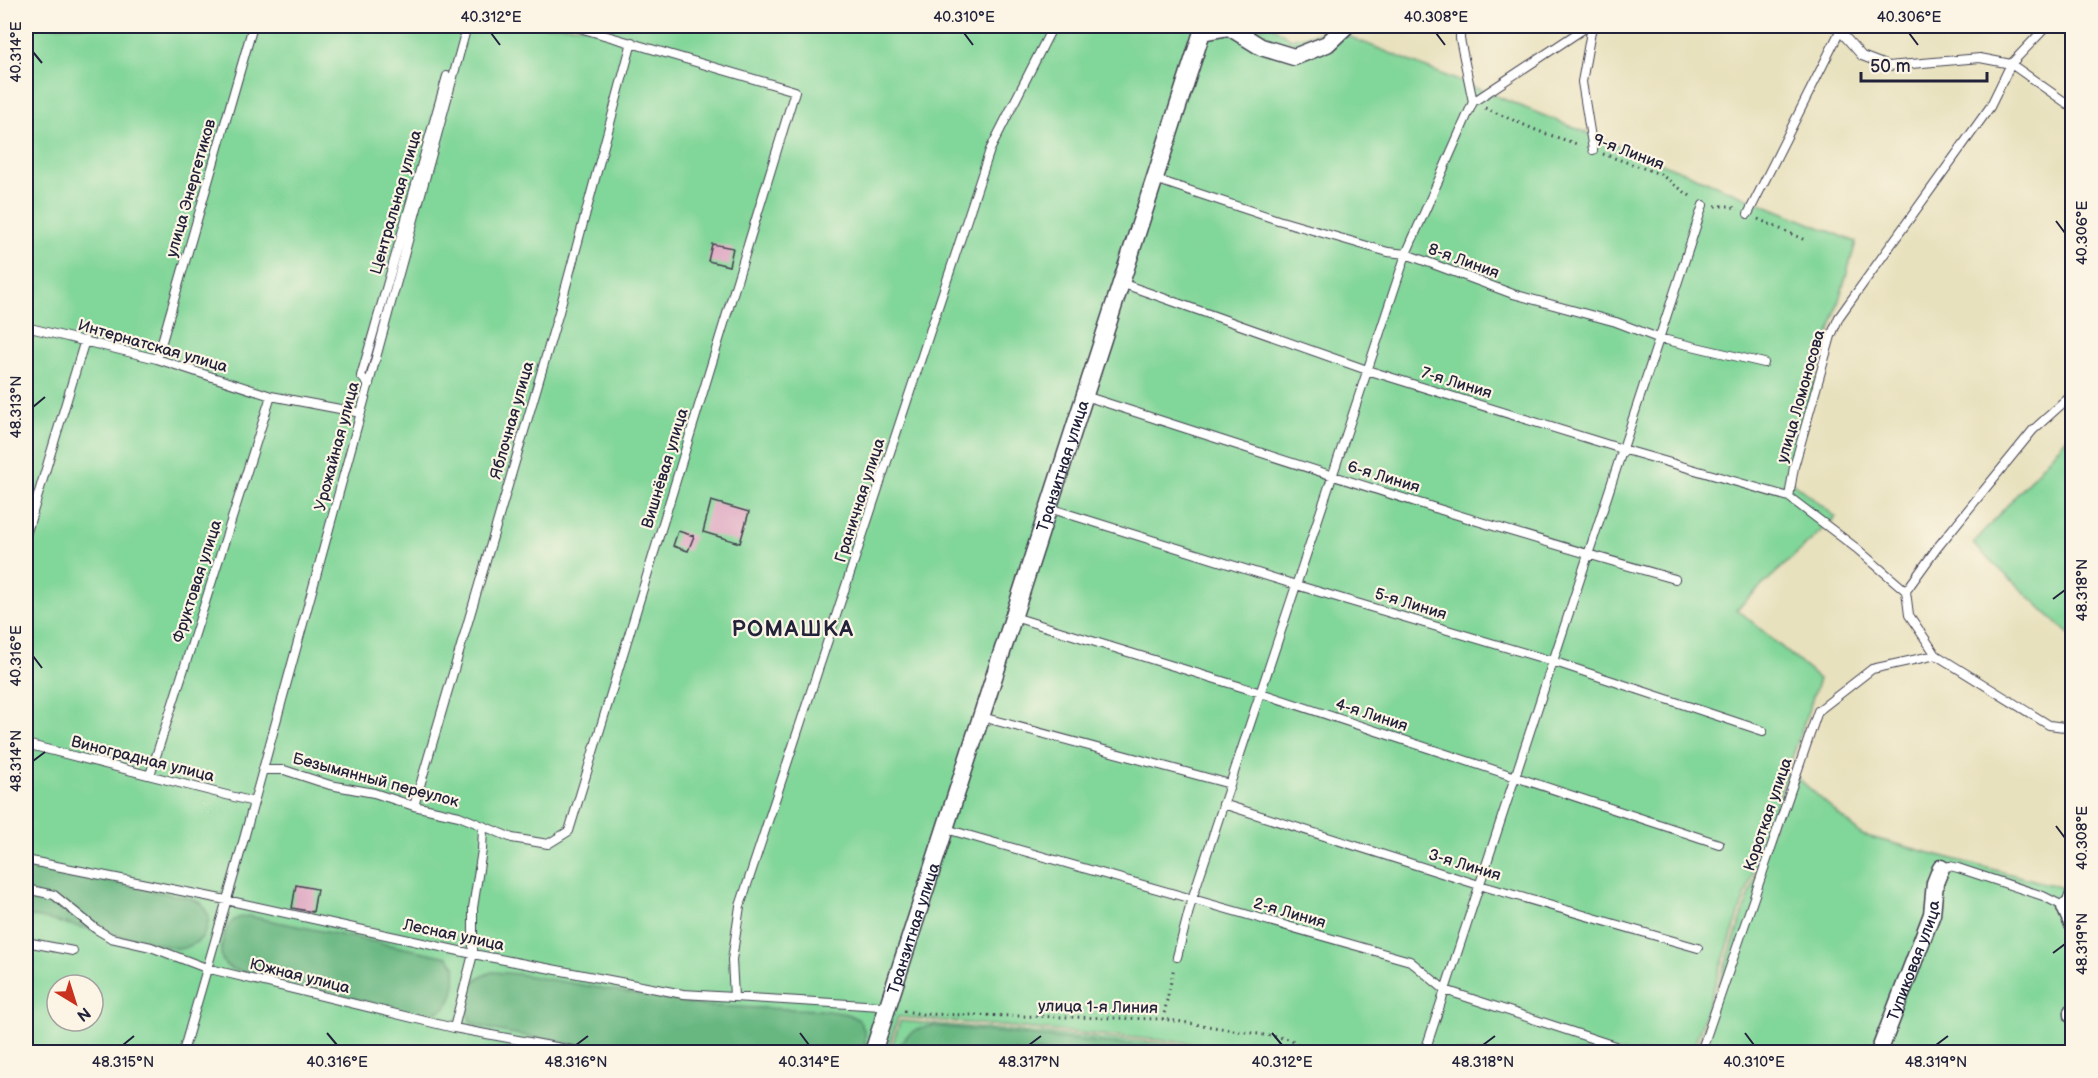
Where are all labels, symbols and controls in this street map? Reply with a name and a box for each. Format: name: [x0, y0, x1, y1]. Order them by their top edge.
text: 40.312°E: [460, 8, 522, 27]
text: 40.310°E: [933, 8, 995, 27]
text: 40.308°E: [1404, 8, 1468, 27]
text: 40.306°E: [1877, 8, 1941, 27]
text: 40.314°E: [7, 21, 26, 83]
scale bar: [1861, 45, 1987, 83]
text: 50 m: [1870, 56, 1911, 77]
street label: улица Энергетиков: [163, 116, 220, 260]
street label: Центральная улица: [367, 128, 426, 277]
street label: 9-я Линия: [1590, 130, 1667, 175]
text: 40.306°E: [2073, 201, 2092, 265]
street label: 8-я Линия: [1425, 240, 1502, 283]
street label: Интернатская улица: [76, 316, 230, 377]
street label: улица Ломоносова: [1773, 327, 1830, 465]
street label: Яблочная улица: [487, 359, 538, 482]
street label: 7-я Линия: [1419, 364, 1494, 403]
text: 48.313°N: [7, 376, 26, 438]
street label: Урожайная улица: [311, 379, 364, 513]
street label: Транзитная улица: [1033, 398, 1094, 534]
street label: Вишнёвая улица: [638, 406, 693, 531]
street label: Граничная улица: [831, 435, 890, 565]
street label: 6-я Линия: [1345, 457, 1422, 497]
street label: Фруктовая улица: [169, 517, 226, 645]
text: 48.318°N: [2073, 559, 2092, 621]
street label: 5-я Линия: [1372, 585, 1449, 624]
district label: РОМАШКА: [732, 616, 855, 643]
text: 40.316°E: [7, 625, 26, 687]
street label: 4-я Линия: [1333, 695, 1410, 736]
text: 48.314°N: [7, 730, 26, 792]
street label: Виноградная улица: [69, 732, 217, 787]
street label: Безымянный переулок: [290, 749, 461, 812]
street label: Короткая улица: [1740, 755, 1797, 874]
text: 40.308°E: [2073, 806, 2092, 870]
street label: 3-я Линия: [1426, 845, 1503, 885]
street label: Транзитная улица: [884, 860, 945, 997]
street label: 2-я Линия: [1251, 894, 1328, 933]
street label: Тупиковая улица: [1884, 899, 1944, 1024]
text: 48.319°N: [2073, 913, 2092, 975]
street label: Лесная улица: [400, 915, 507, 956]
street label: Южная улица: [247, 955, 352, 998]
north arrow: [45, 973, 105, 1033]
street label: улица 1-я Линия: [1038, 997, 1158, 1018]
text: N: [73, 1002, 94, 1025]
text: 48.315°N: [92, 1053, 154, 1072]
text: 40.316°E: [306, 1053, 368, 1072]
text: 48.316°N: [545, 1053, 607, 1072]
text: 40.314°E: [778, 1053, 840, 1072]
text: 48.317°N: [998, 1053, 1060, 1072]
text: 40.312°E: [1251, 1053, 1313, 1072]
text: 48.318°N: [1452, 1053, 1514, 1072]
text: 40.310°E: [1723, 1053, 1785, 1072]
text: 48.319°N: [1905, 1053, 1967, 1072]

